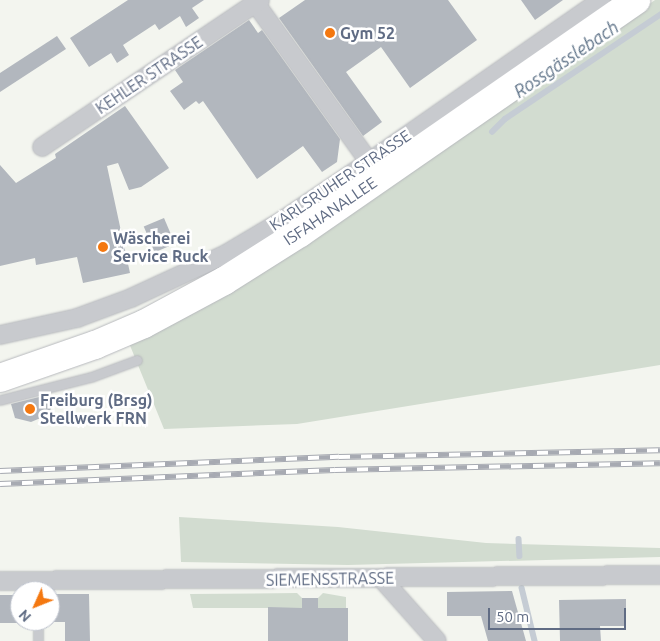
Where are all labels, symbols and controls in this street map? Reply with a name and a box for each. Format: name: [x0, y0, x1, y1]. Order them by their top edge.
water label: Rossgässlebach: [509, 16, 623, 102]
place label: Gym 52: [340, 23, 395, 43]
marker: Gym 52: [324, 27, 336, 39]
street label: KEHLER STRASSE: [92, 32, 206, 118]
street label: KARLSRUHER STRASSE: [266, 126, 414, 234]
street label: ISFAHANALLEE: [280, 173, 380, 249]
place label: Wäscherei Service Ruck: [113, 228, 208, 266]
marker: Wäscherei Service Ruck: [97, 241, 109, 253]
place label: Freiburg (Brsg) Stellwerk FRN: [40, 390, 152, 428]
marker: Freiburg (Brsg) Stellwerk FRN: [24, 403, 36, 415]
street label: SIEMENSSTRASSE: [266, 568, 394, 590]
north arrow: [10, 581, 60, 631]
scale bar: [490, 598, 628, 630]
text: N: [16, 606, 34, 625]
text: 50 m: [496, 608, 529, 625]

